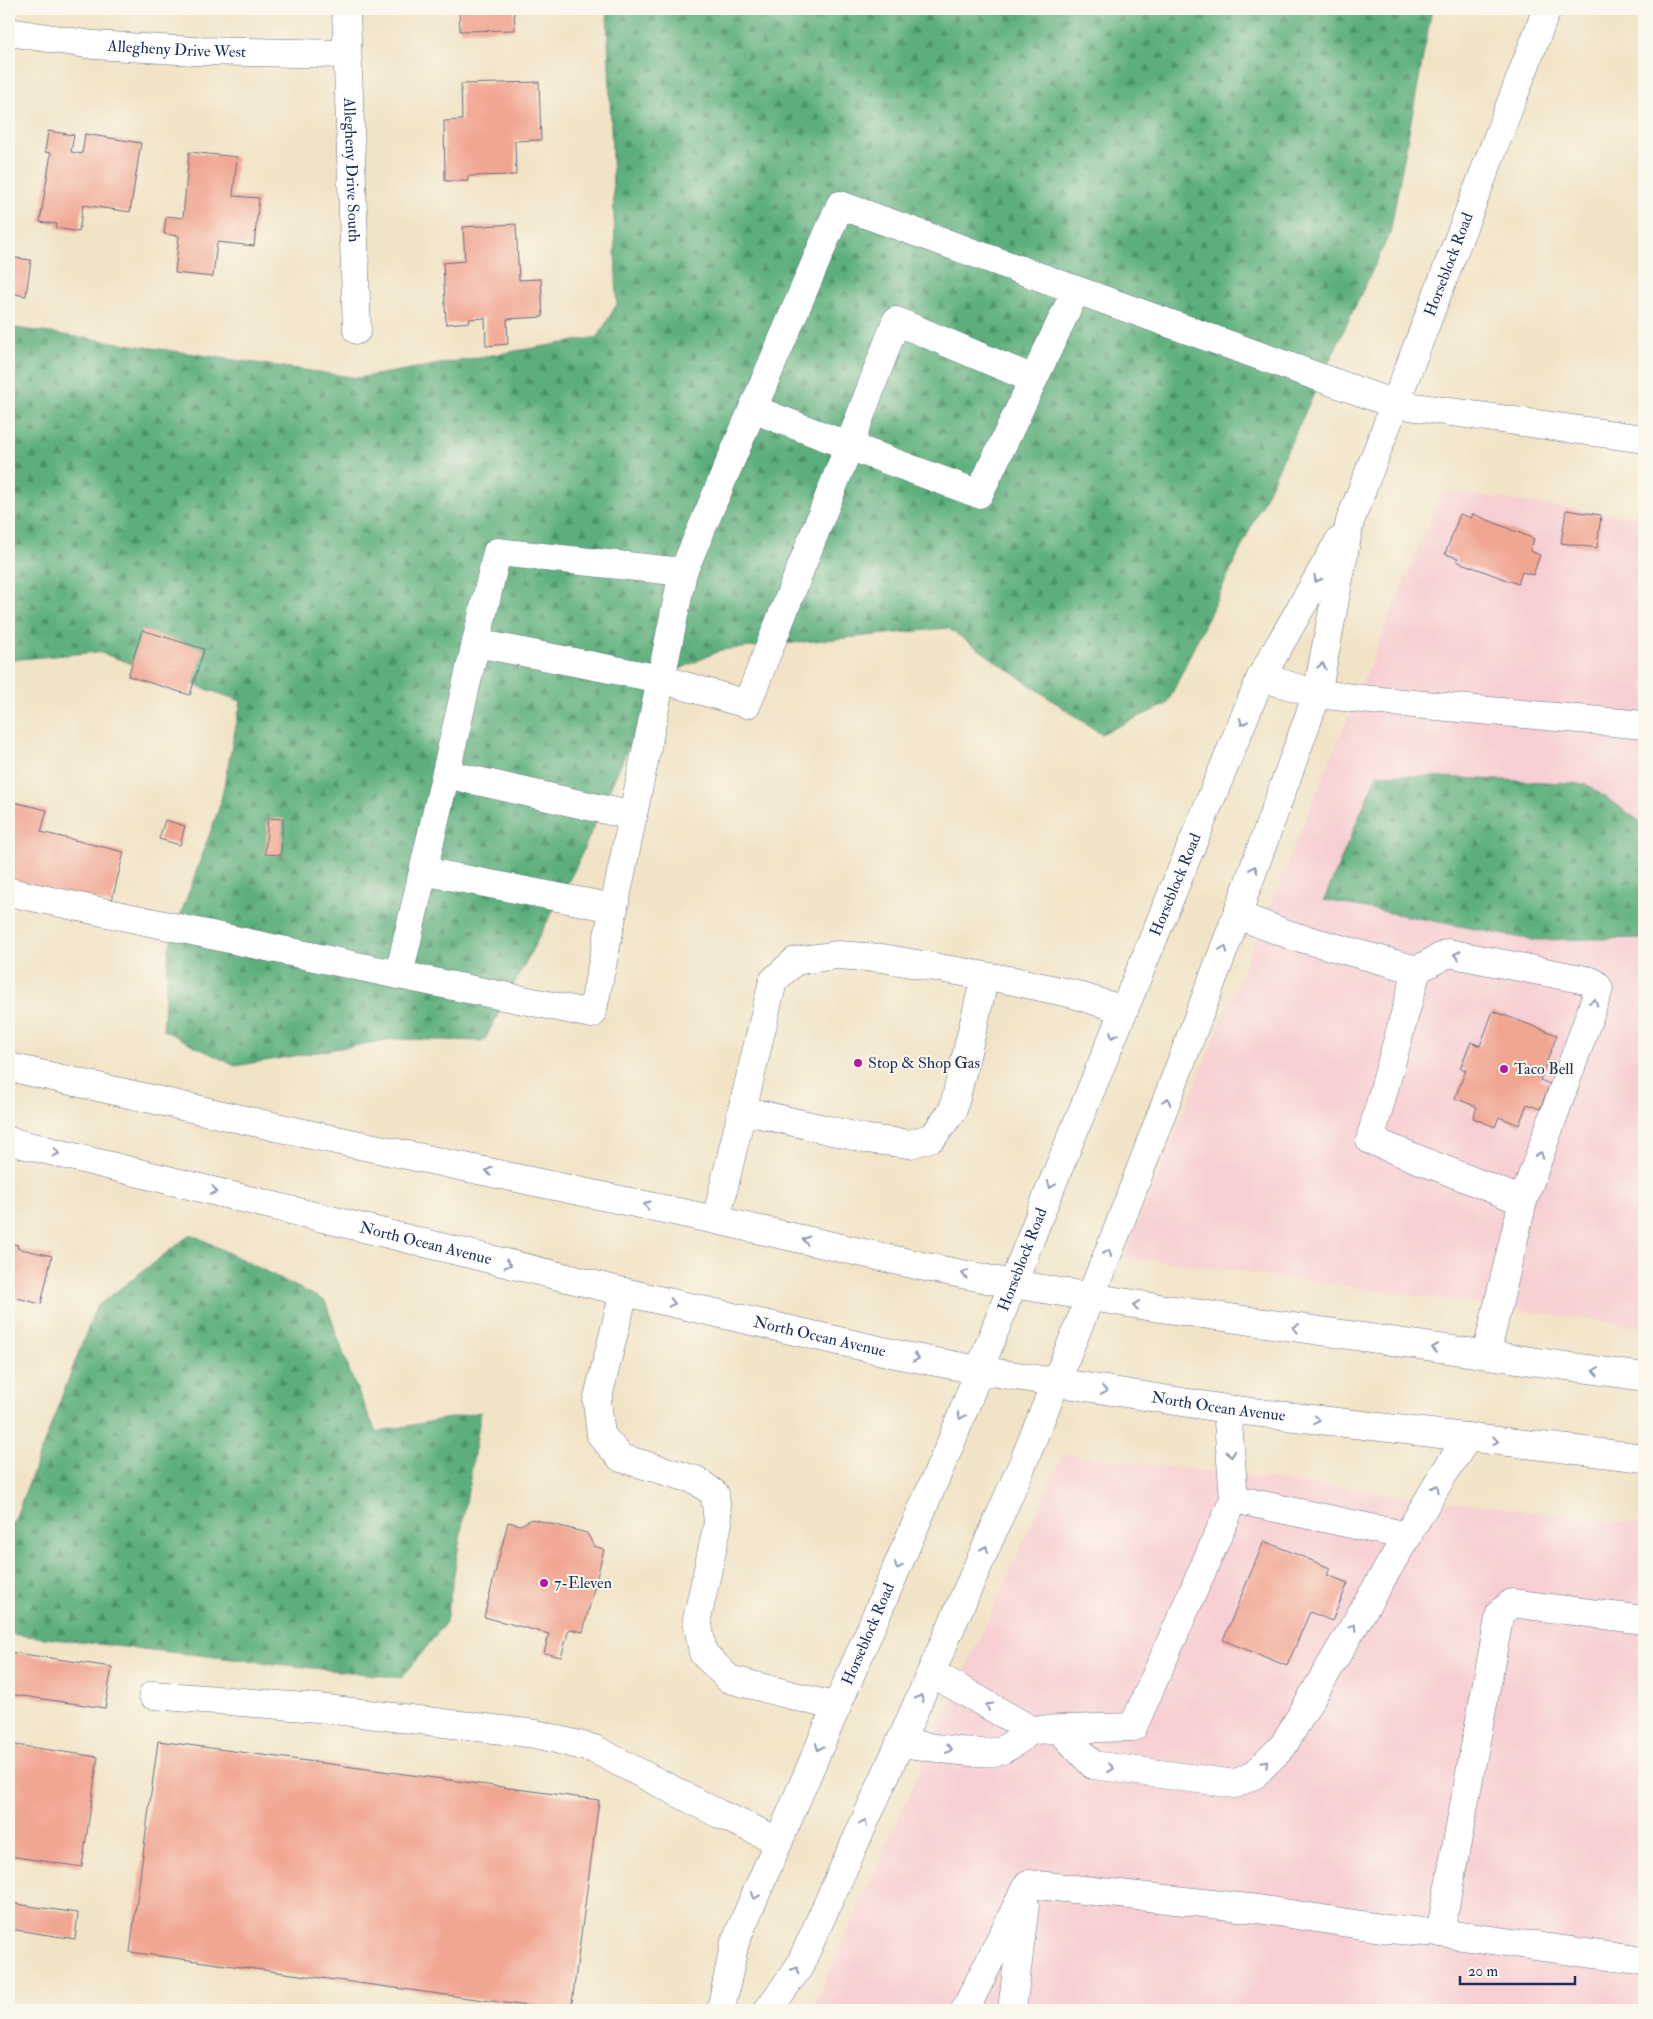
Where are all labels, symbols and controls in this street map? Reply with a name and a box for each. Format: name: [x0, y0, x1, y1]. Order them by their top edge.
street label: Allegheny Drive West: [106, 36, 246, 62]
street label: Allegheny Drive South: [339, 96, 364, 243]
street label: Horseblock Road: [1420, 210, 1478, 319]
one-way arrow: [1314, 573, 1324, 582]
one-way arrow: [1316, 661, 1327, 670]
one-way arrow: [1238, 717, 1249, 726]
street label: Horseblock Road: [1145, 830, 1206, 939]
one-way arrow: [1248, 865, 1258, 874]
one-way arrow: [1218, 945, 1228, 954]
one-way arrow: [1452, 950, 1461, 960]
one-way arrow: [1588, 999, 1598, 1007]
one-way arrow: [1109, 1030, 1120, 1039]
place label: Stop & Shop Gas: [868, 1053, 980, 1074]
marker: Stop & Shop Gas: [852, 1057, 864, 1069]
place label: Taco Bell: [1514, 1059, 1574, 1079]
marker: Taco Bell: [1498, 1063, 1510, 1075]
one-way arrow: [1160, 1097, 1171, 1106]
one-way arrow: [52, 1147, 61, 1158]
one-way arrow: [1534, 1152, 1544, 1160]
one-way arrow: [484, 1167, 493, 1177]
one-way arrow: [1047, 1181, 1057, 1189]
one-way arrow: [210, 1186, 218, 1196]
one-way arrow: [643, 1201, 652, 1211]
street label: Horseblock Road: [993, 1205, 1052, 1314]
street label: North Ocean Avenue: [358, 1217, 494, 1269]
one-way arrow: [802, 1235, 811, 1246]
one-way arrow: [1102, 1249, 1113, 1258]
one-way arrow: [503, 1258, 512, 1269]
one-way arrow: [961, 1270, 969, 1280]
one-way arrow: [667, 1297, 676, 1308]
one-way arrow: [1131, 1300, 1140, 1310]
street label: North Ocean Avenue: [752, 1312, 888, 1361]
one-way arrow: [1292, 1323, 1300, 1334]
one-way arrow: [1431, 1343, 1439, 1354]
one-way arrow: [911, 1353, 920, 1363]
one-way arrow: [1592, 1366, 1600, 1376]
one-way arrow: [1099, 1386, 1108, 1396]
street label: North Ocean Avenue: [1150, 1387, 1287, 1426]
one-way arrow: [957, 1411, 967, 1420]
one-way arrow: [1313, 1414, 1321, 1425]
one-way arrow: [1492, 1435, 1500, 1446]
one-way arrow: [1225, 1450, 1236, 1458]
one-way arrow: [1430, 1484, 1440, 1493]
one-way arrow: [979, 1545, 990, 1554]
one-way arrow: [893, 1561, 904, 1570]
place label: 7-Eleven: [554, 1573, 612, 1593]
marker: 7-Eleven: [538, 1577, 550, 1589]
street label: Horseblock Road: [837, 1580, 899, 1688]
one-way arrow: [1347, 1624, 1357, 1633]
one-way arrow: [914, 1694, 925, 1703]
one-way arrow: [985, 1703, 994, 1713]
one-way arrow: [815, 1742, 826, 1751]
one-way arrow: [945, 1743, 953, 1754]
one-way arrow: [1260, 1760, 1269, 1769]
one-way arrow: [1106, 1762, 1115, 1772]
one-way arrow: [858, 1819, 868, 1828]
one-way arrow: [751, 1891, 762, 1900]
scale bar: [1460, 1954, 1576, 1986]
text: 20 m: [1468, 1962, 1498, 1981]
one-way arrow: [790, 1967, 799, 1976]

